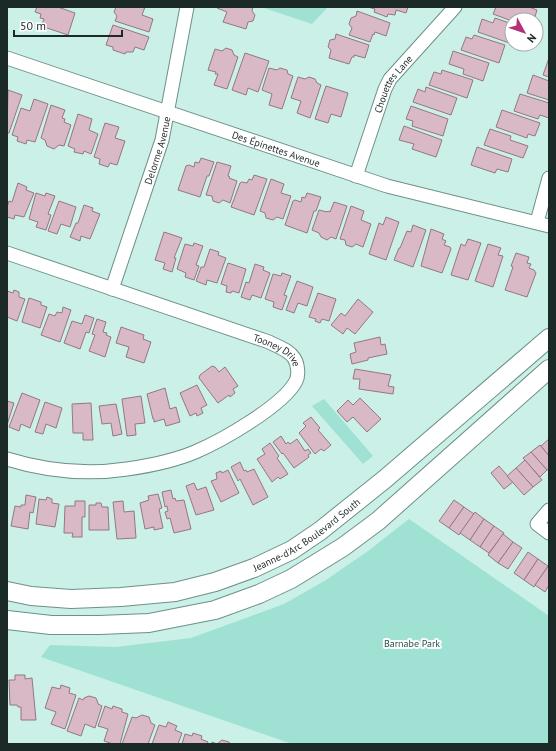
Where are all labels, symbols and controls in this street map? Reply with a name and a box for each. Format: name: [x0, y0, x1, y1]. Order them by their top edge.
scale bar: [14, 12, 122, 38]
north arrow: [504, 12, 544, 52]
text: 50 m: [20, 18, 46, 33]
text: N: [524, 31, 539, 46]
street label: Chouettes Lane: [371, 52, 415, 115]
street label: Delorme Avenue: [141, 115, 173, 186]
street label: Des Épinettes Avenue: [230, 128, 322, 170]
street label: Tooney Drive: [252, 331, 303, 368]
street label: Jeanne-d'Arc Boulevard South: [250, 495, 363, 575]
park label: Barnabe Park: [384, 637, 440, 650]

